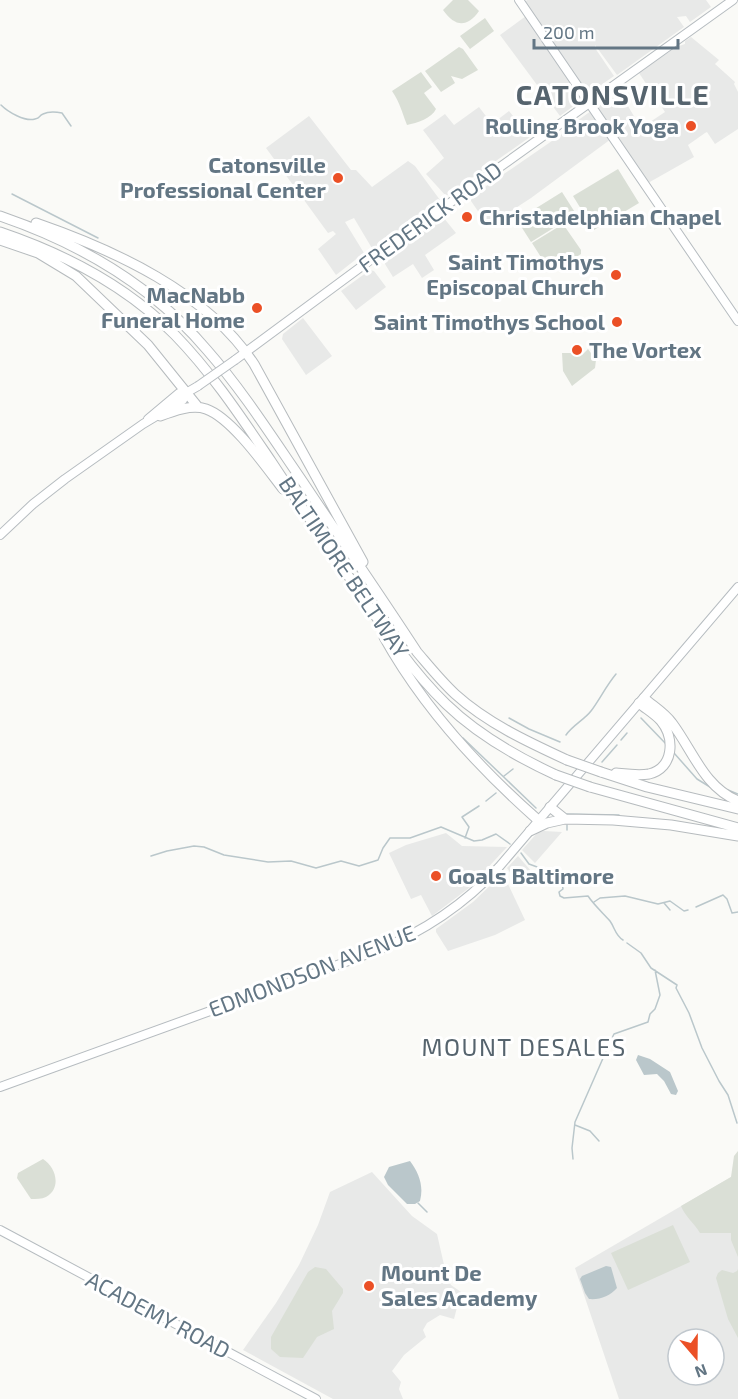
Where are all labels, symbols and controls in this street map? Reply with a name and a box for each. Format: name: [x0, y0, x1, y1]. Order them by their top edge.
scale bar: [534, 12, 678, 50]
text: 200 m: [543, 21, 595, 43]
district label: CATONSVILLE: [516, 77, 710, 111]
place label: Rolling Brook Yoga: [485, 112, 679, 138]
marker: Rolling Brook Yoga: [684, 119, 698, 133]
place label: Catonsville Professional Center: [120, 151, 327, 202]
street label: FREDERICK ROAD: [353, 155, 506, 277]
marker: Catonsville Professional Center: [331, 171, 345, 185]
place label: Christadelphian Chapel: [479, 203, 722, 229]
marker: Christadelphian Chapel: [460, 210, 474, 224]
place label: Saint Timothys Episcopal Church: [426, 248, 604, 299]
marker: Saint Timothys Episcopal Church: [609, 268, 623, 282]
place label: MacNabb Funeral Home: [101, 281, 245, 332]
marker: MacNabb Funeral Home: [250, 301, 264, 315]
place label: Saint Timothys School: [374, 308, 606, 335]
marker: Saint Timothys School: [610, 315, 624, 329]
place label: The Vortex: [589, 336, 702, 362]
marker: The Vortex: [570, 343, 584, 357]
street label: BALTIMORE BELTWAY: [275, 471, 415, 662]
place label: Goals Baltimore: [448, 862, 614, 888]
marker: Goals Baltimore: [429, 869, 443, 883]
street label: EDMONDSON AVENUE: [205, 919, 419, 1021]
district label: MOUNT DESALES: [421, 1032, 627, 1061]
place label: Mount De Sales Academy: [381, 1259, 538, 1311]
street label: ACADEMY ROAD: [82, 1265, 235, 1363]
marker: Mount De Sales Academy: [362, 1279, 376, 1293]
north arrow: [666, 1327, 726, 1387]
text: N: [693, 1361, 710, 1382]

